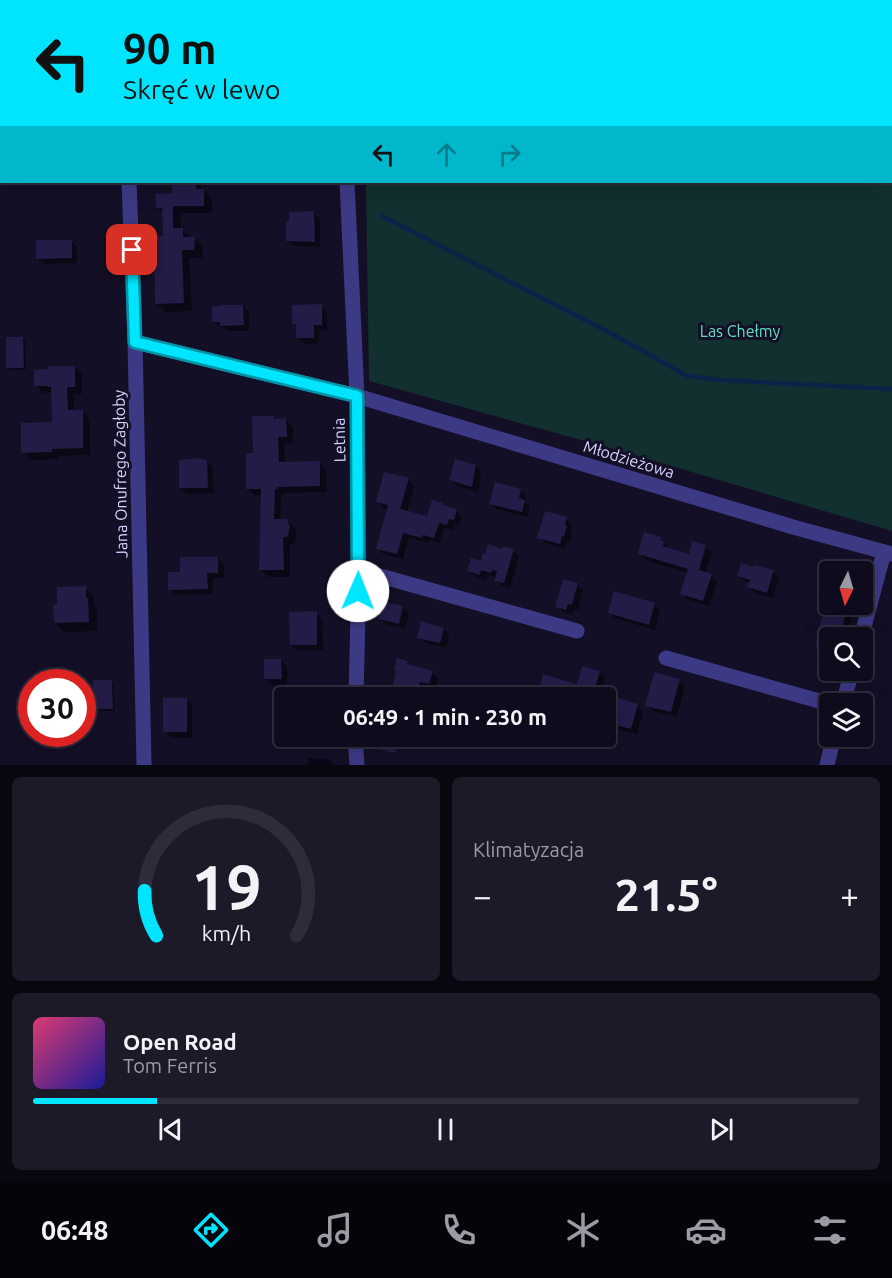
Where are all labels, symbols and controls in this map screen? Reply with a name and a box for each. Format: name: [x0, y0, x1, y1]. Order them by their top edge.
icon: left: [24, 24, 102, 102]
text: 90 m: [123, 25, 217, 72]
text: Skręć w lewo: [123, 74, 280, 104]
icon: left: [367, 138, 400, 171]
icon: ahead: [430, 138, 463, 171]
icon: right: [493, 138, 526, 171]
pin: [106, 224, 157, 275]
icon: arrive: [115, 233, 148, 266]
park label: Las Chełmy: [700, 322, 781, 340]
street label: Jana Onufrego Zagłoby: [110, 389, 130, 558]
street label: Letnia: [330, 418, 348, 462]
street label: Młodzieżowa: [581, 437, 677, 481]
position arrow: [326, 559, 390, 623]
north arrow: [819, 561, 873, 615]
map controls: [819, 561, 873, 747]
button: search: [819, 627, 873, 681]
speed limit sign: 30: [18, 669, 96, 747]
button: layers: [819, 693, 873, 747]
text: 06:49 · 1 min · 230 m: [343, 704, 547, 729]
text: Klimatyzacja: [473, 838, 584, 861]
text: 19: [191, 852, 261, 922]
text: 21.5°: [614, 869, 718, 920]
text: −: [473, 877, 492, 914]
text: +: [840, 877, 859, 914]
text: km/h: [201, 921, 251, 945]
text: Open Road: [123, 1029, 237, 1054]
text: Tom Ferris: [123, 1054, 217, 1077]
icon: previous: [154, 1113, 187, 1146]
icon: pause: [429, 1113, 462, 1146]
icon: next: [705, 1113, 738, 1146]
icon: directions: [190, 1209, 232, 1251]
icon: music: [314, 1209, 356, 1251]
icon: phone: [438, 1209, 480, 1251]
icon: climate: [562, 1209, 604, 1251]
icon: car: [685, 1209, 727, 1251]
icon: filters: [809, 1209, 851, 1251]
text: 06:48: [41, 1215, 108, 1245]

